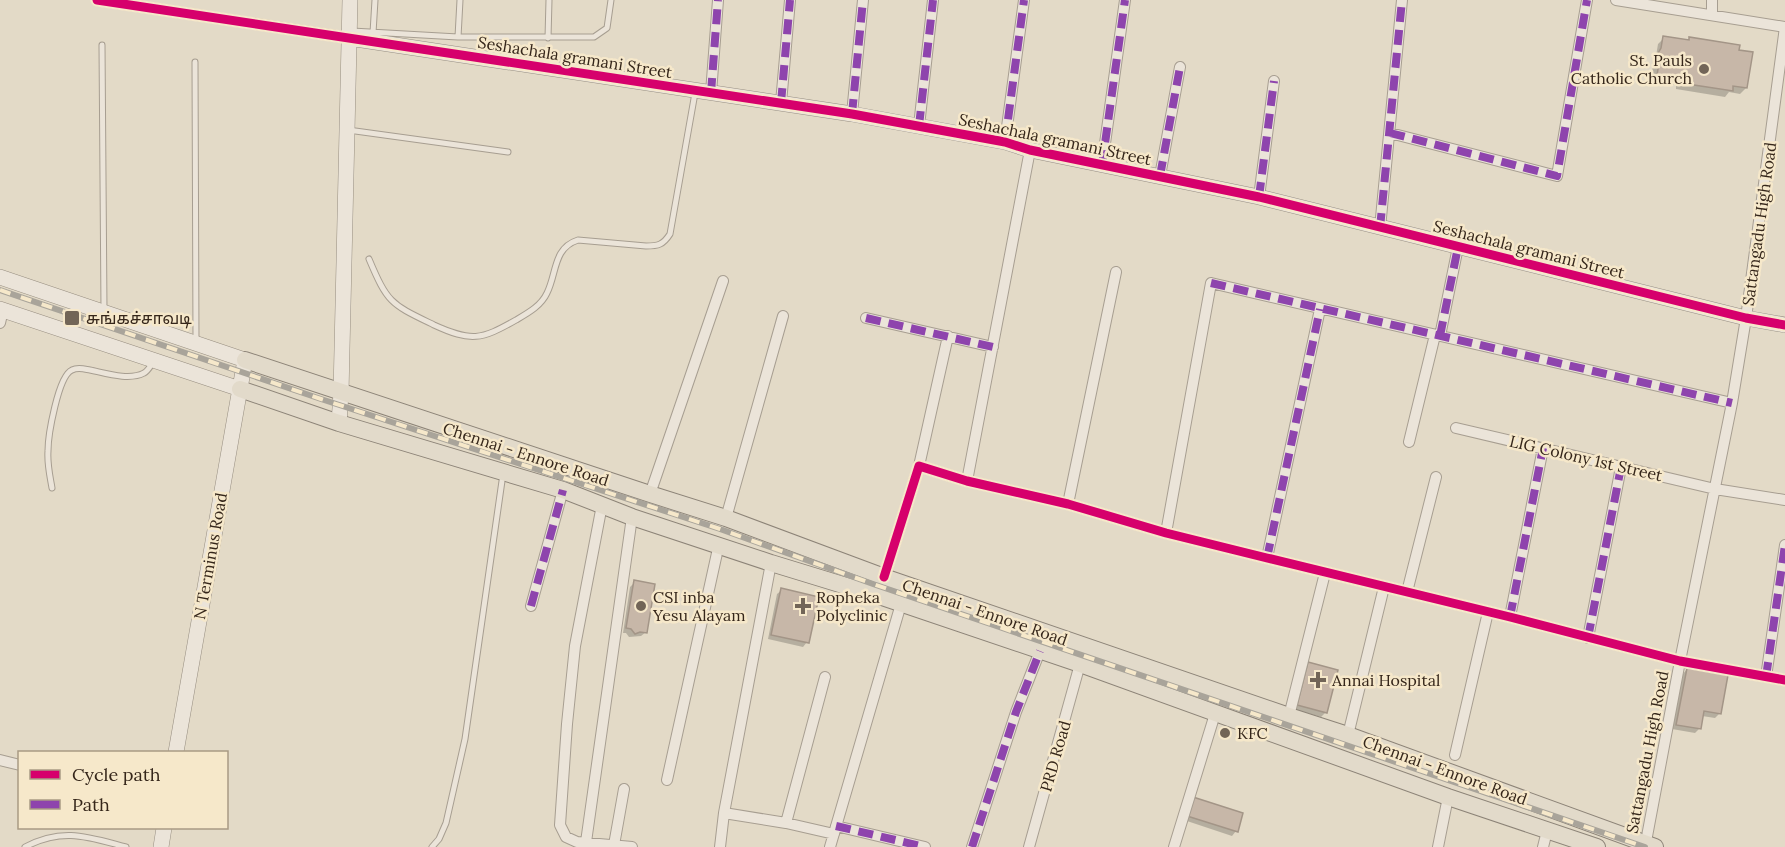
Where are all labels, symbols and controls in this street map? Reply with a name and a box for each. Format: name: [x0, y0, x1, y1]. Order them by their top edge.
street label: Seshachala gramani Street: [476, 32, 674, 82]
place label: St. Pauls Catholic Church: [1571, 50, 1692, 88]
marker: St. Pauls Catholic Church: [1697, 62, 1711, 76]
street label: Seshachala gramani Street: [957, 109, 1154, 169]
street label: Sattangadu High Road: [1738, 140, 1780, 307]
street label: Seshachala gramani Street: [1431, 216, 1627, 283]
place label: சுங்கச்சாவடி: [86, 308, 192, 329]
marker: சுங்கச்சாவடி: [63, 309, 81, 327]
street label: Chennai - Ennore Road: [440, 418, 612, 490]
street label: LIG Colony 1st Street: [1508, 431, 1665, 486]
street label: N Terminus Road: [189, 491, 231, 621]
street label: Chennai - Ennore Road: [900, 574, 1071, 650]
place label: CSI inba Yesu Alayam: [652, 587, 746, 625]
place label: Ropheka Polyclinic: [816, 587, 888, 625]
marker: Ropheka Polyclinic: [794, 597, 812, 615]
marker: CSI inba Yesu Alayam: [634, 599, 648, 613]
street label: Sattangadu High Road: [1621, 669, 1673, 835]
place label: Annai Hospital: [1331, 670, 1440, 690]
marker: Annai Hospital: [1309, 671, 1327, 689]
street label: PRD Road: [1035, 718, 1075, 794]
place label: KFC: [1237, 723, 1268, 743]
marker: KFC: [1218, 726, 1232, 740]
street label: Chennai - Ennore Road: [1360, 731, 1530, 809]
legend: [18, 751, 228, 829]
text: Cycle path: [72, 763, 161, 786]
text: Path: [72, 793, 110, 816]

